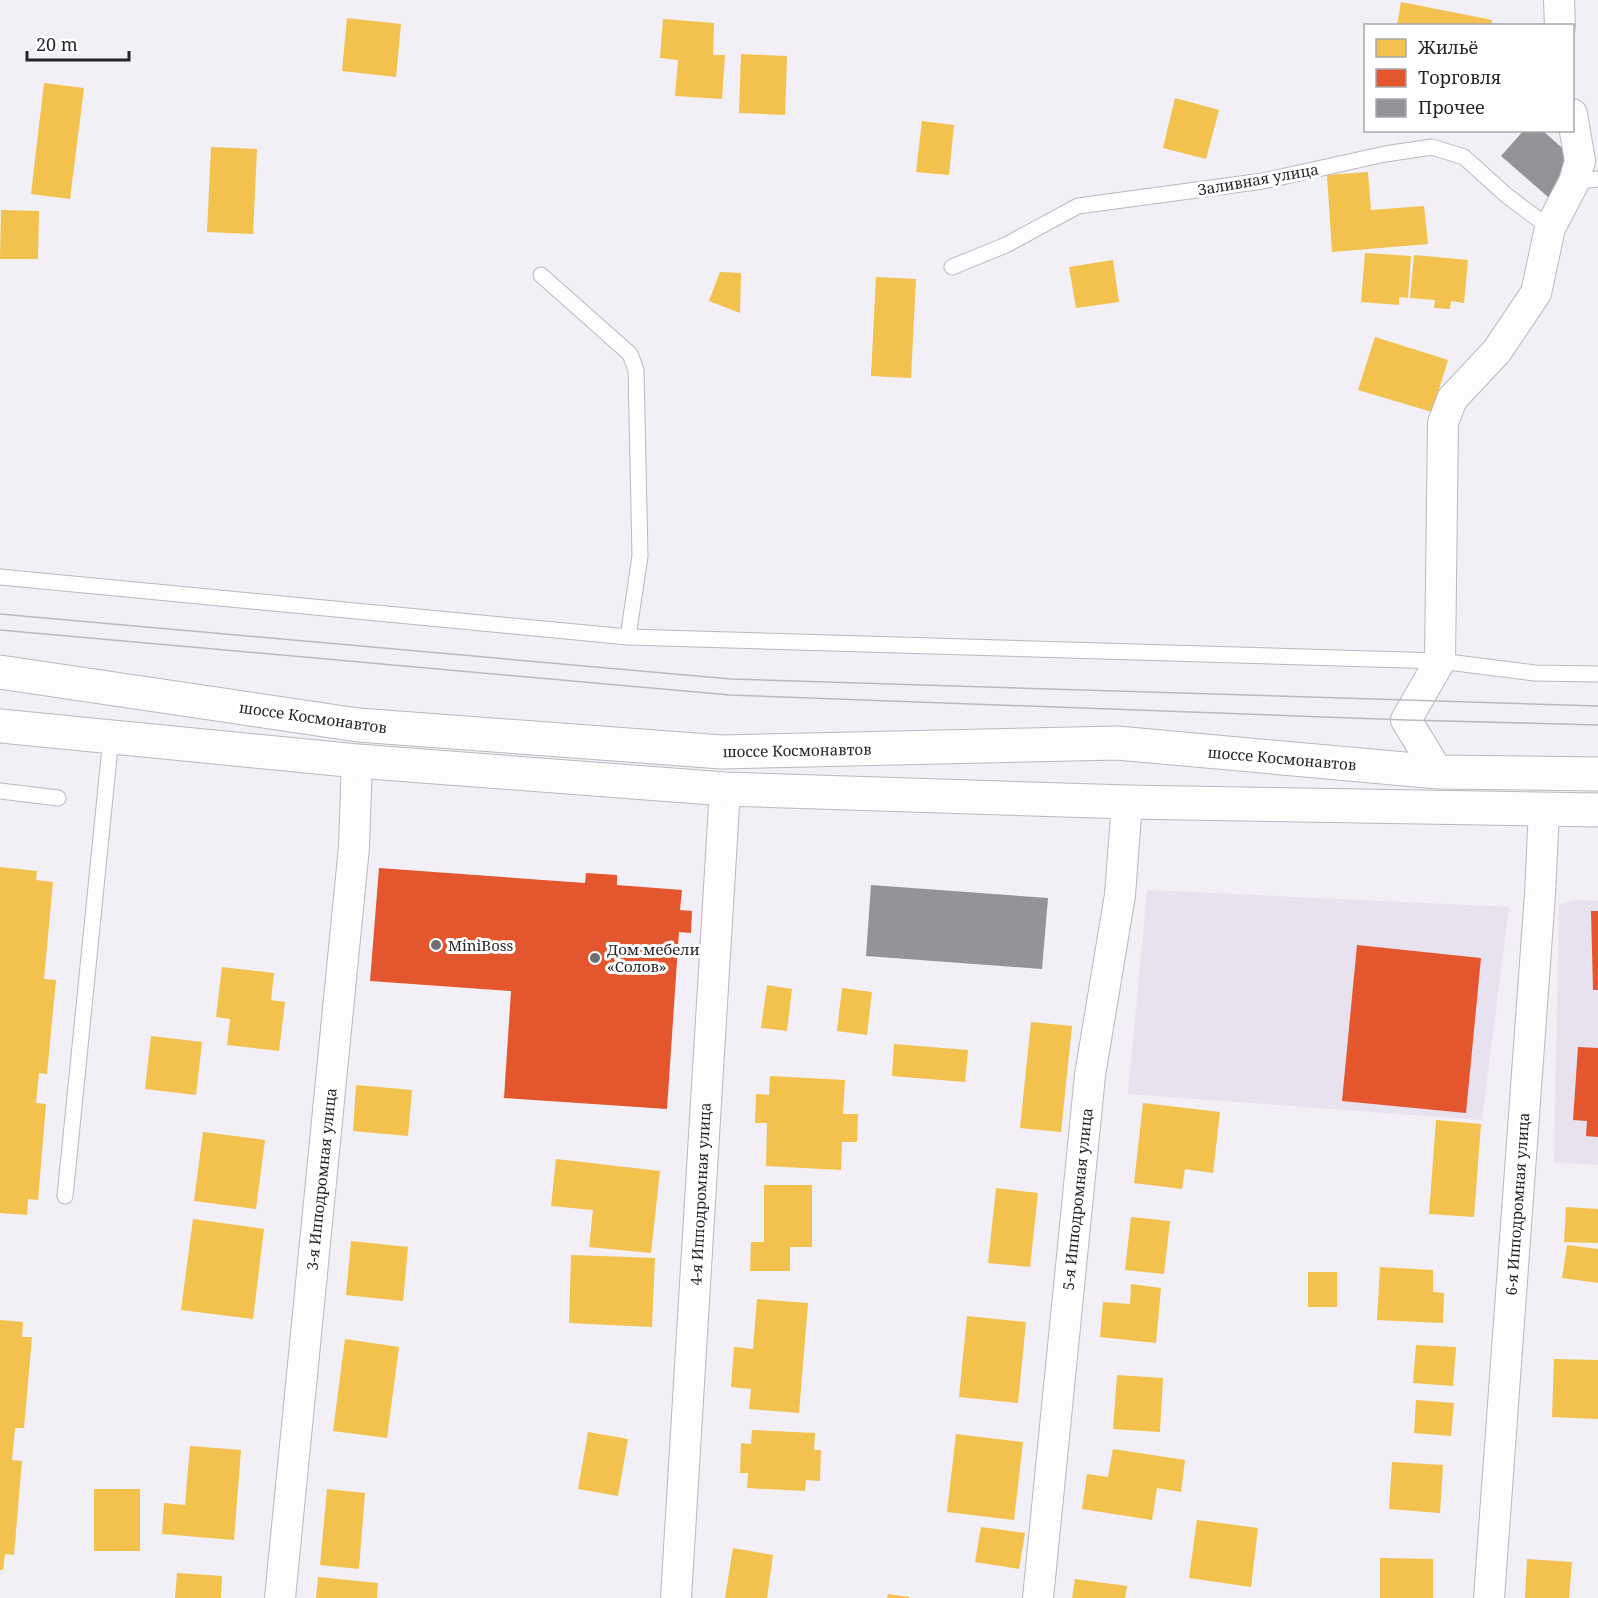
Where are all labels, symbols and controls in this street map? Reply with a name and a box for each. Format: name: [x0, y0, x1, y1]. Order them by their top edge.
scale bar: [27, 24, 129, 62]
legend: [1364, 24, 1574, 132]
text: 20 m: [36, 32, 78, 56]
text: Жильё: [1417, 35, 1478, 59]
text: Торговля: [1418, 65, 1501, 89]
text: Прочее: [1418, 95, 1485, 119]
street label: Заливная улица: [1196, 159, 1320, 199]
street label: шоссе Космонавтов: [238, 697, 388, 737]
street label: шоссе Космонавтов: [722, 739, 872, 761]
street label: шоссе Космонавтов: [1207, 742, 1357, 774]
place label: MiniBoss: [448, 935, 514, 955]
marker: MiniBoss: [429, 938, 443, 952]
place label: Дом мебели «Солов»: [607, 939, 700, 976]
marker: Дом мебели «Солов»: [588, 951, 602, 965]
street label: 3-я Ипподромная улица: [301, 1087, 341, 1271]
street label: 4-я Ипподромная улица: [685, 1102, 715, 1286]
street label: 5-я Ипподромная улица: [1057, 1107, 1097, 1291]
street label: 6-я Ипподромная улица: [1501, 1112, 1533, 1296]

